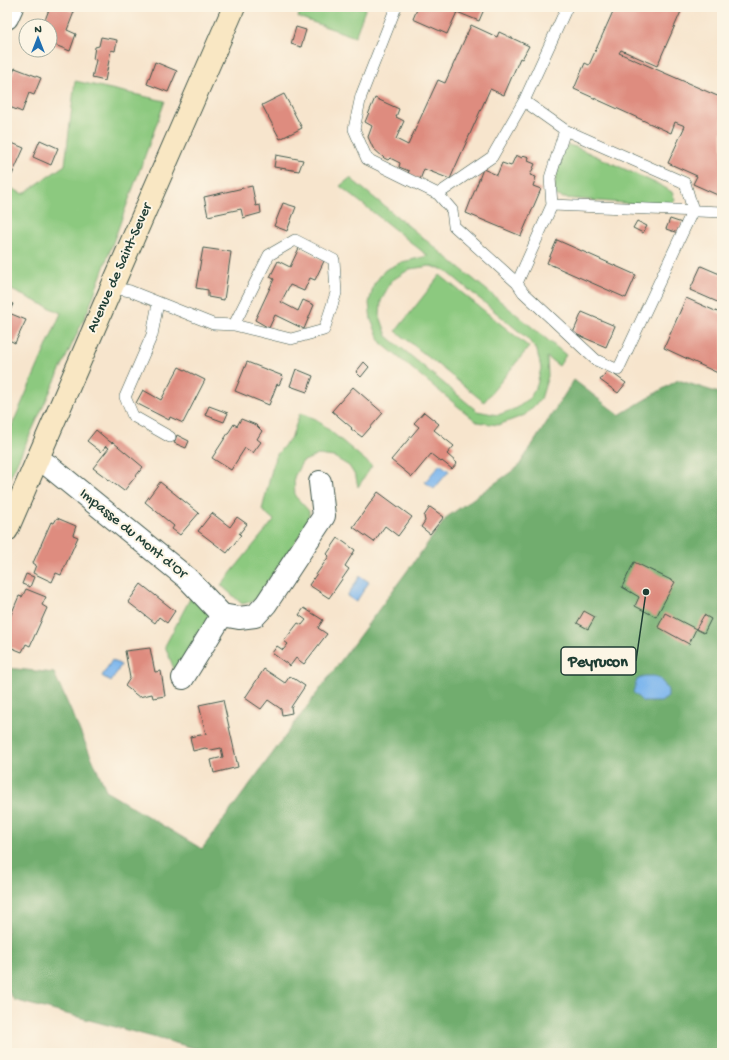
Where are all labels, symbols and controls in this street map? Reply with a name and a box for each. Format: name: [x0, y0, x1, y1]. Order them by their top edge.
north arrow: [18, 18, 58, 58]
text: N: [34, 24, 42, 36]
street label: Avenue de Saint-Sever: [83, 199, 157, 335]
street label: Impasse du Mont d'Or: [75, 485, 192, 584]
callout: Peyrucon: [561, 647, 636, 675]
text: Peyrucon: [567, 654, 628, 673]

